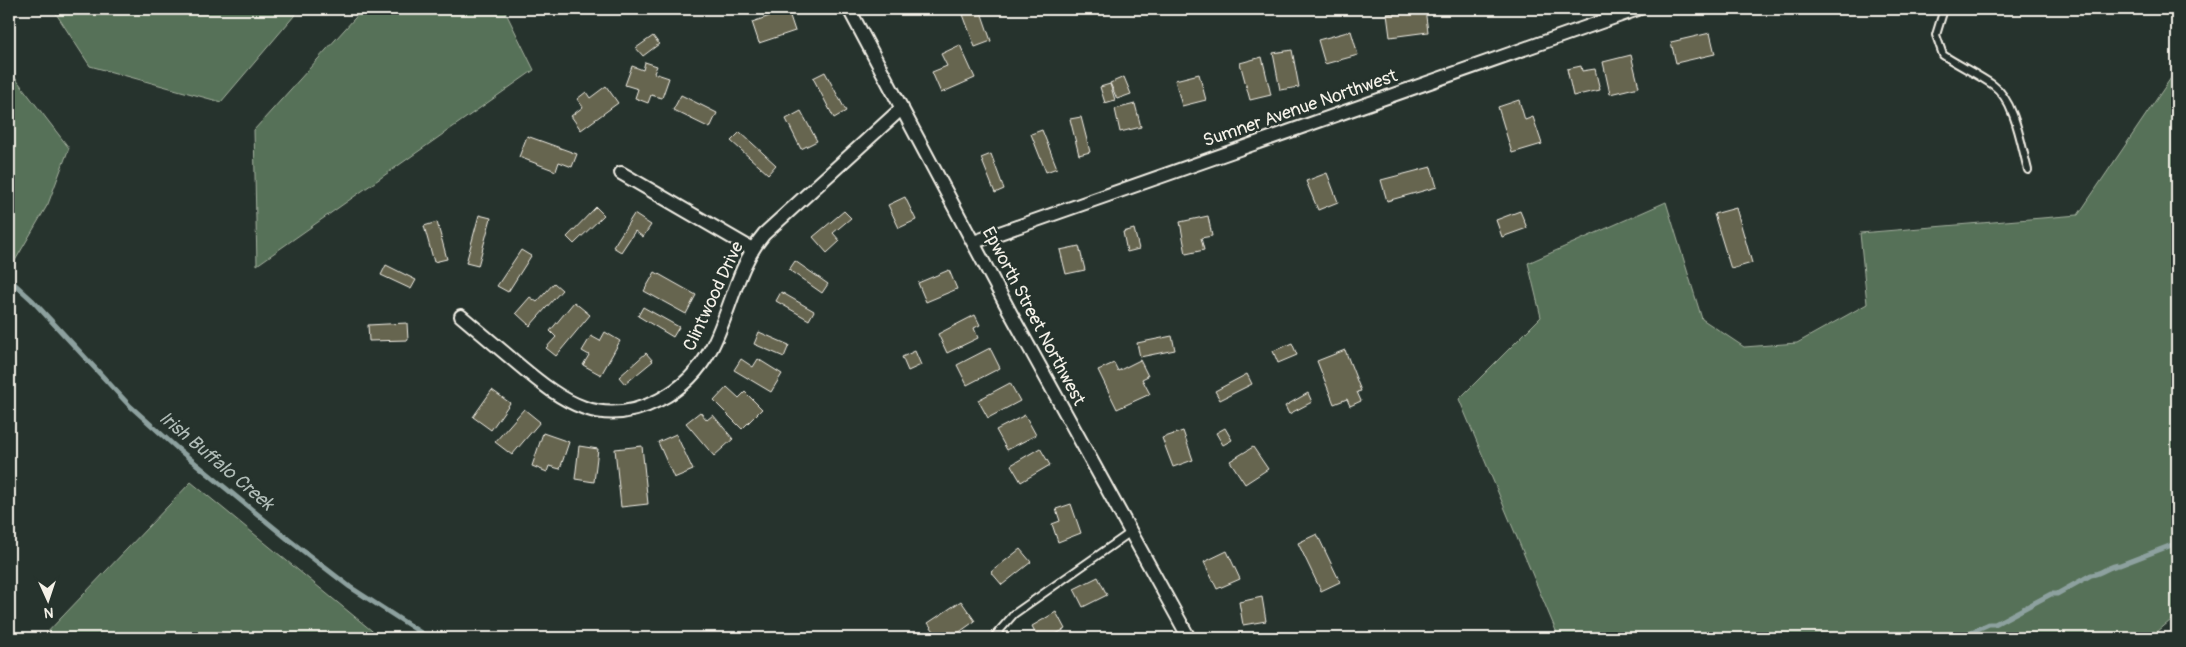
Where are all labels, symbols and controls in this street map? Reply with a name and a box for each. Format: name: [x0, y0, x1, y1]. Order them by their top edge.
street label: Sumner Avenue Northwest: [1200, 64, 1401, 153]
street label: Epworth Street Northwest: [977, 223, 1091, 410]
street label: Clintwood Drive: [678, 238, 749, 355]
water label: Irish Buffalo Creek: [154, 406, 280, 517]
north arrow: [22, 574, 72, 624]
text: N: [43, 604, 54, 621]

